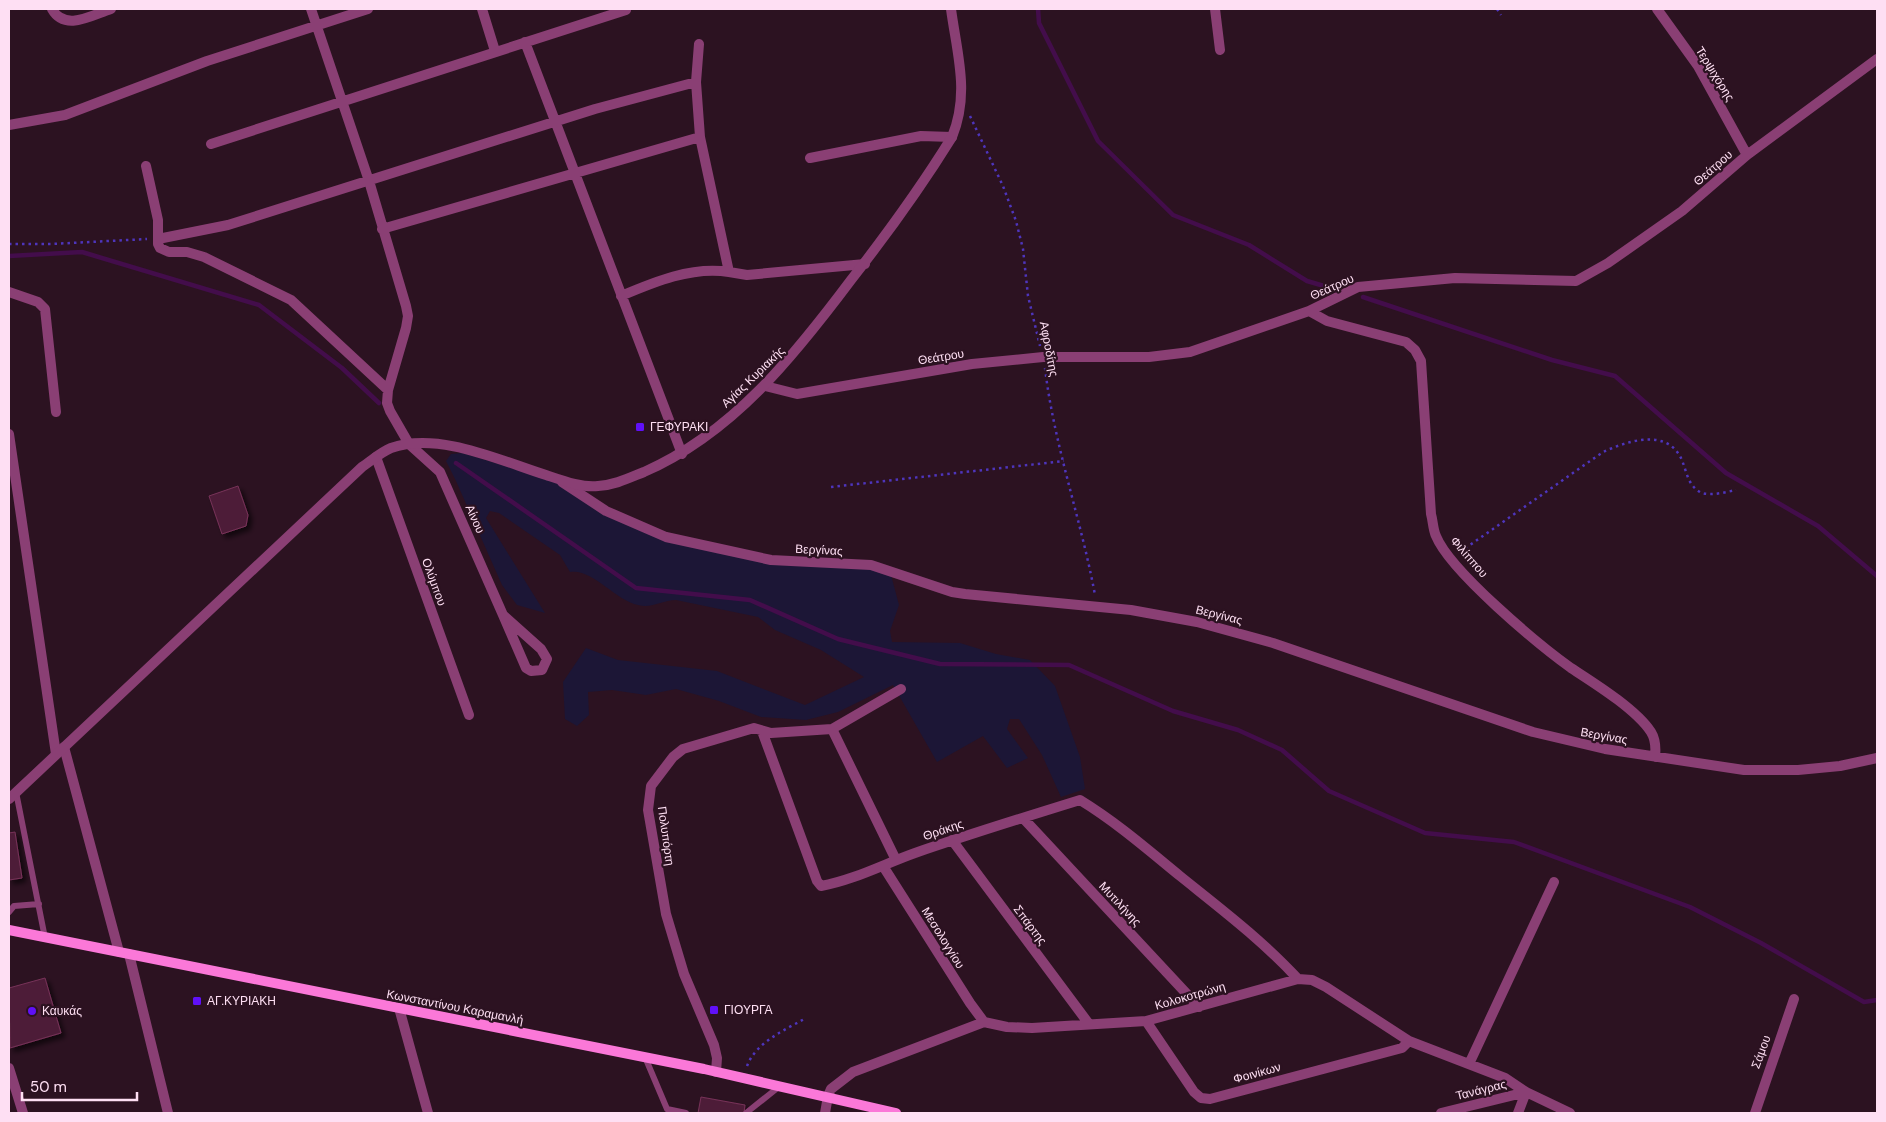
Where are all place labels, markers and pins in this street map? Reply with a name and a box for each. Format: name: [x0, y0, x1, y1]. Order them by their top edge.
place label: ΓΕΦΥΡΑΚΙ: [650, 419, 708, 435]
marker: ΓΕΦΥΡΑΚΙ: [634, 421, 646, 433]
place label: ΑΓ.ΚΥΡΙΑΚΗ: [207, 993, 276, 1009]
marker: ΑΓ.ΚΥΡΙΑΚΗ: [191, 995, 203, 1007]
place label: ΓΙΟΥΡΓΑ: [724, 1002, 772, 1018]
place label: Καυκάς: [42, 1003, 82, 1019]
marker: ΓΙΟΥΡΓΑ: [708, 1004, 720, 1016]
marker: Καυκάς: [26, 1005, 38, 1017]

